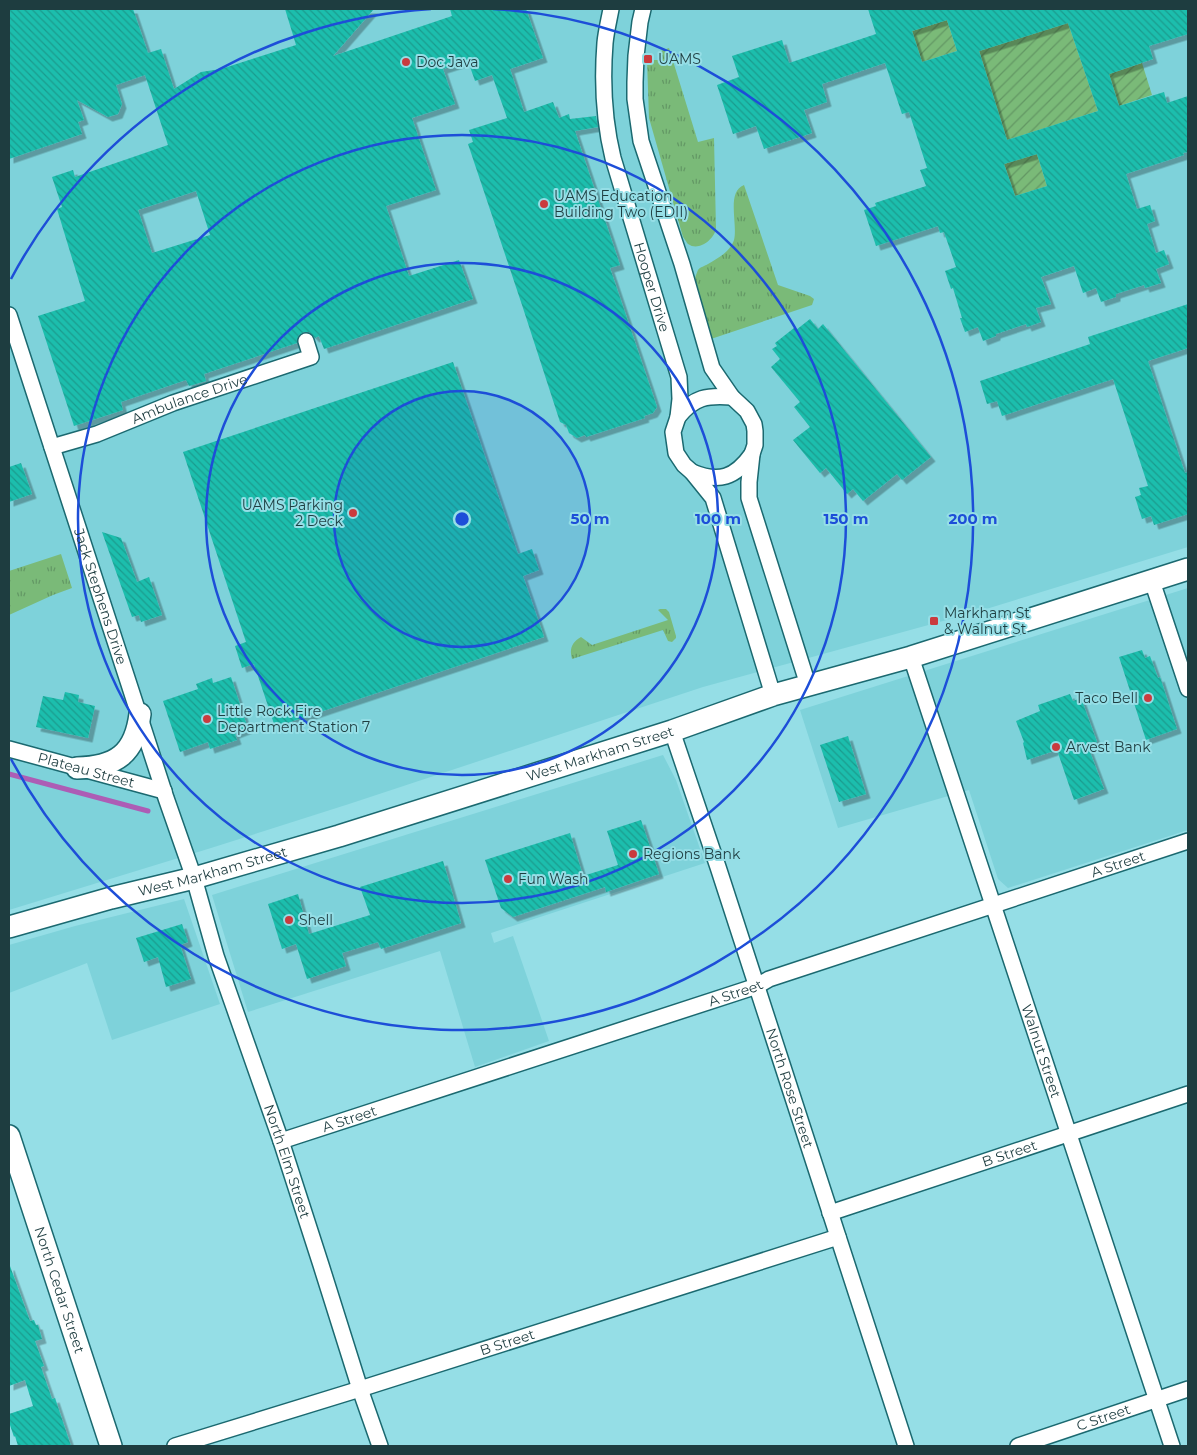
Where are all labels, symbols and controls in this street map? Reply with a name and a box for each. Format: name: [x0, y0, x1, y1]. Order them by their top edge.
place label: UAMS: [658, 50, 701, 68]
place label: Doc Java: [416, 53, 479, 71]
marker: UAMS: [642, 53, 654, 65]
marker: Doc Java: [400, 56, 412, 68]
place label: UAMS Education Building Two (EDII): [554, 187, 688, 221]
marker: UAMS Education Building Two (EDII): [538, 198, 550, 210]
street label: Hooper Drive: [630, 240, 674, 334]
street label: Ambulance Drive: [129, 370, 250, 428]
place label: UAMS Parking 2 Deck: [242, 496, 344, 530]
marker: UAMS Parking 2 Deck: [347, 507, 359, 519]
text: 50 m: [570, 509, 610, 528]
text: 100 m: [695, 509, 741, 528]
text: 150 m: [824, 509, 868, 528]
text: 200 m: [948, 509, 998, 528]
centre of rings: [453, 510, 471, 528]
street label: Jack Stephens Drive: [70, 525, 131, 667]
place label: Markham St & Walnut St: [944, 604, 1030, 638]
marker: Markham St & Walnut St: [928, 615, 940, 627]
place label: Taco Bell: [1075, 689, 1138, 707]
marker: Taco Bell: [1142, 692, 1154, 704]
place label: Little Rock Fire Department Station 7: [217, 702, 370, 736]
marker: Little Rock Fire Department Station 7: [201, 713, 213, 725]
street label: West Markham Street: [524, 722, 676, 785]
place label: Arvest Bank: [1066, 738, 1151, 756]
marker: Arvest Bank: [1050, 741, 1062, 753]
street label: Plateau Street: [36, 748, 137, 792]
street label: West Markham Street: [136, 842, 289, 900]
place label: Regions Bank: [643, 845, 741, 863]
street label: A Street: [1089, 847, 1148, 881]
marker: Regions Bank: [627, 848, 639, 860]
place label: Fun Wash: [518, 870, 589, 888]
marker: Fun Wash: [502, 873, 514, 885]
place label: Shell: [299, 911, 333, 929]
marker: Shell: [283, 914, 295, 926]
street label: A Street: [706, 975, 767, 1010]
street label: Walnut Street: [1017, 1002, 1065, 1100]
street label: North Rose Street: [762, 1026, 818, 1151]
street label: A Street: [320, 1101, 379, 1136]
street label: North Elm Street: [260, 1102, 314, 1221]
street label: B Street: [980, 1136, 1039, 1171]
street label: North Cedar Street: [30, 1224, 89, 1356]
street label: B Street: [477, 1325, 537, 1359]
street label: C Street: [1074, 1400, 1133, 1435]

